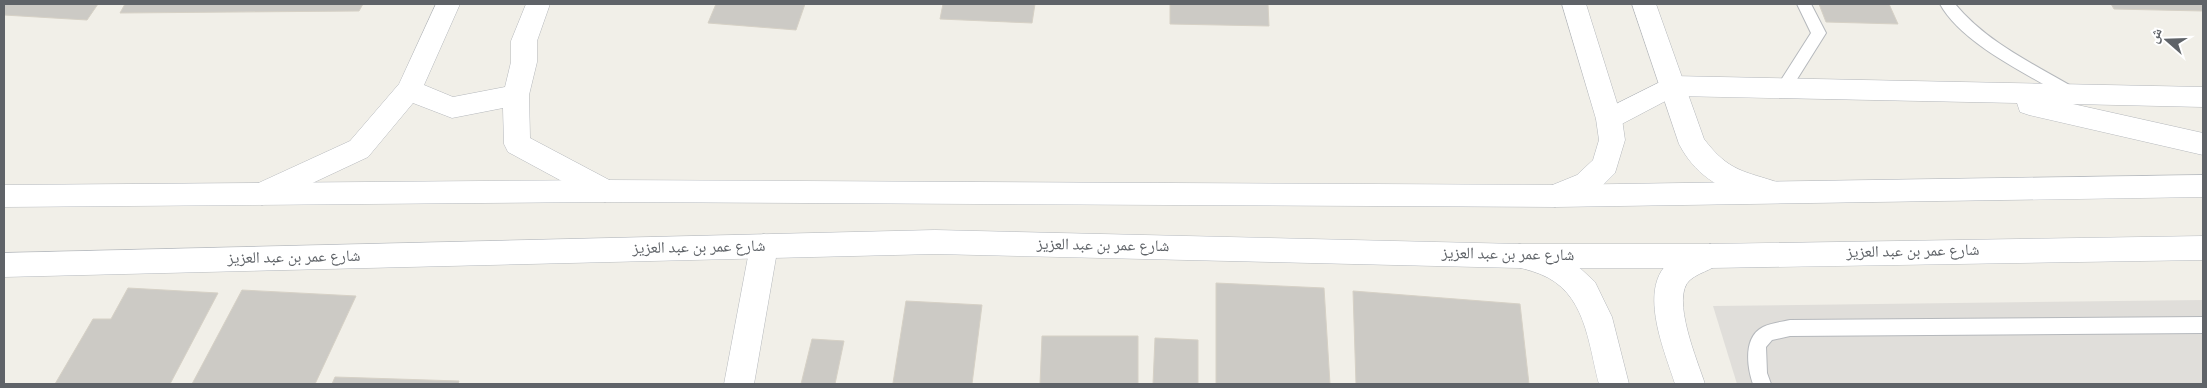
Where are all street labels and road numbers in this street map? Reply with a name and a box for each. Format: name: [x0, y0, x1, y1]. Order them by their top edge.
street label: شارع عمر بن عبد العزيز: [1035, 235, 1170, 257]
street label: شارع عمر بن عبد العزيز: [631, 237, 766, 259]
street label: شارع عمر بن عبد العزيز: [1845, 241, 1980, 263]
street label: شارع عمر بن عبد العزيز: [1440, 244, 1575, 266]
street label: شارع عمر بن عبد العزيز: [226, 247, 361, 269]

